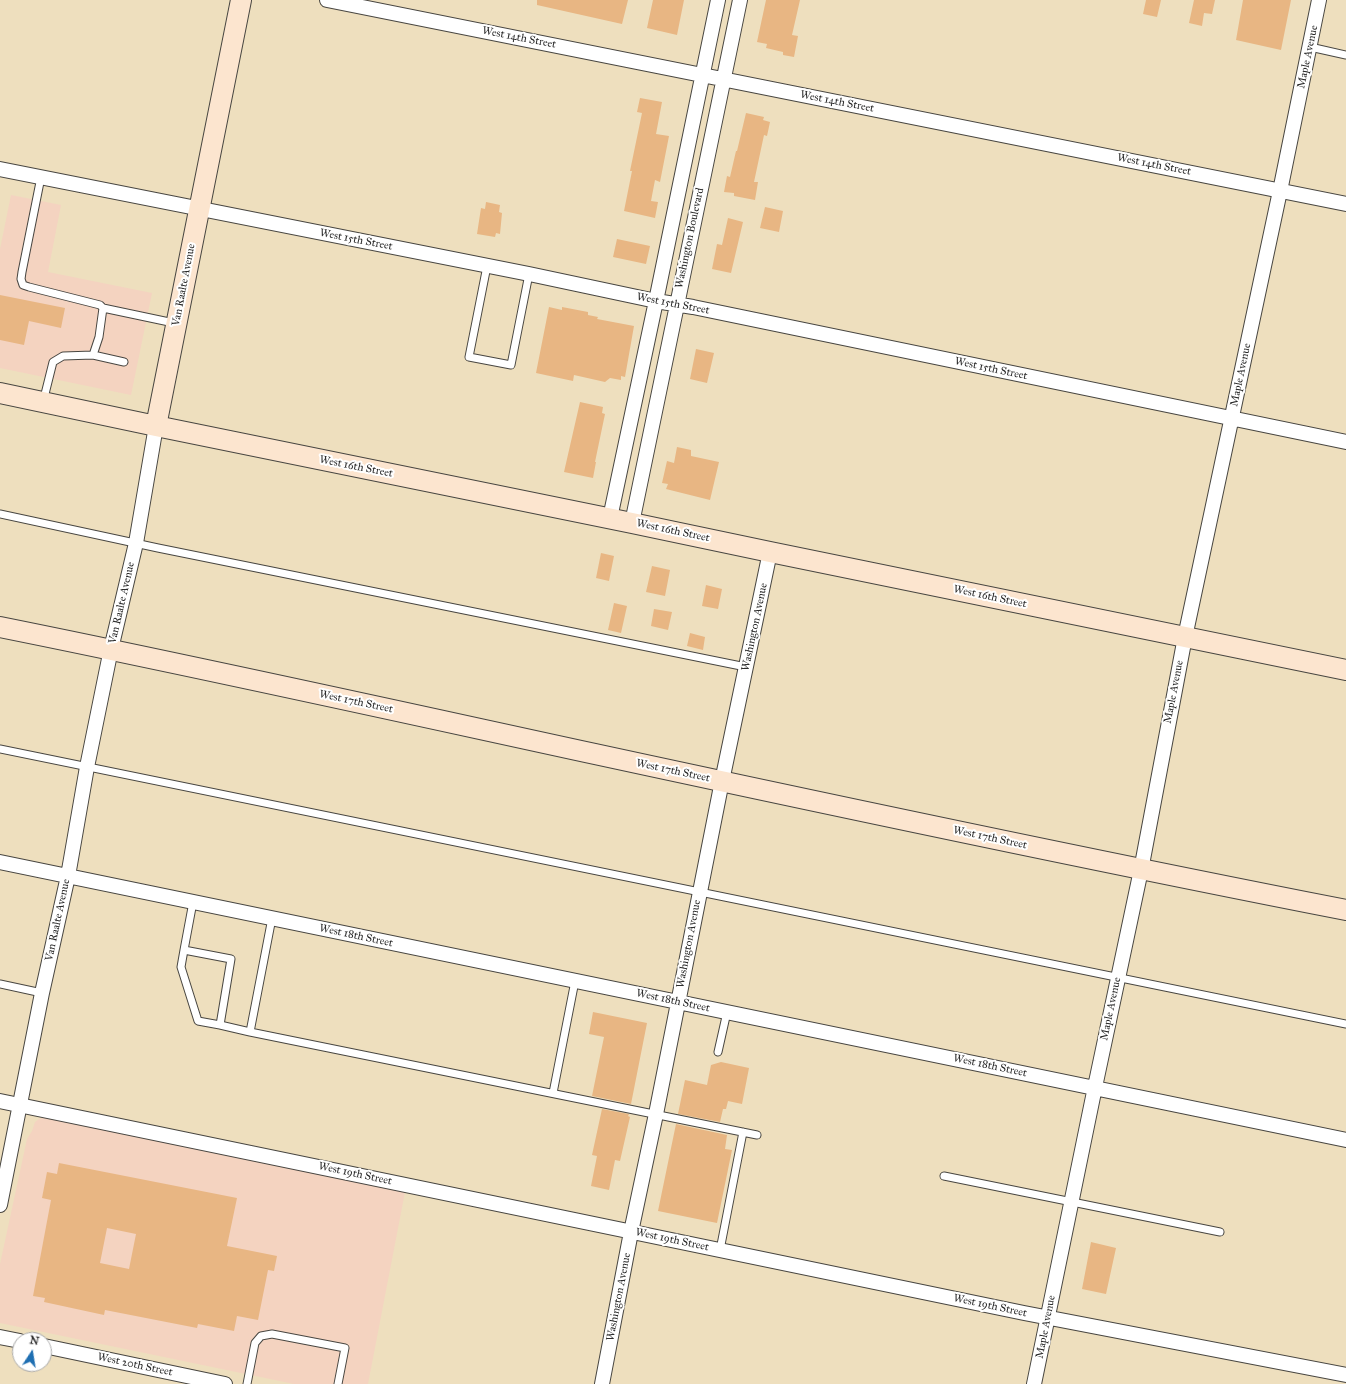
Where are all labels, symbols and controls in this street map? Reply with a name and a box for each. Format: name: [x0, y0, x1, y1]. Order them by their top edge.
street label: West 14th Street: [481, 24, 557, 52]
street label: Maple Avenue: [1295, 24, 1321, 90]
street label: West 14th Street: [799, 88, 875, 116]
street label: West 14th Street: [1116, 151, 1192, 179]
street label: Washington Boulevard: [673, 187, 707, 289]
street label: West 15th Street: [318, 226, 394, 254]
street label: Van Raalte Avenue: [170, 243, 198, 327]
street label: West 15th Street: [635, 290, 711, 318]
street label: Maple Avenue: [1228, 342, 1254, 408]
street label: West 15th Street: [953, 355, 1029, 383]
street label: West 16th Street: [318, 453, 394, 481]
street label: West 16th Street: [635, 517, 711, 545]
street label: Van Raalte Avenue: [106, 561, 138, 645]
street label: Washington Avenue: [739, 582, 771, 672]
street label: West 16th Street: [952, 583, 1028, 611]
street label: Maple Avenue: [1161, 659, 1187, 725]
street label: West 17th Street: [318, 688, 394, 716]
street label: West 17th Street: [635, 757, 711, 785]
street label: West 17th Street: [952, 824, 1028, 852]
street label: Van Raalte Avenue: [43, 878, 73, 962]
street label: Washington Avenue: [674, 899, 704, 989]
street label: West 18th Street: [318, 922, 394, 950]
street label: Maple Avenue: [1098, 976, 1124, 1042]
street label: West 18th Street: [635, 987, 711, 1015]
street label: West 18th Street: [952, 1052, 1028, 1080]
street label: West 19th Street: [317, 1160, 393, 1188]
street label: West 19th Street: [634, 1226, 710, 1254]
street label: Washington Avenue: [604, 1252, 634, 1342]
street label: West 19th Street: [952, 1292, 1028, 1320]
street label: Maple Avenue: [1033, 1294, 1059, 1360]
north arrow: [12, 1332, 52, 1372]
text: N: [28, 1333, 40, 1348]
street label: West 20th Street: [96, 1351, 174, 1379]

